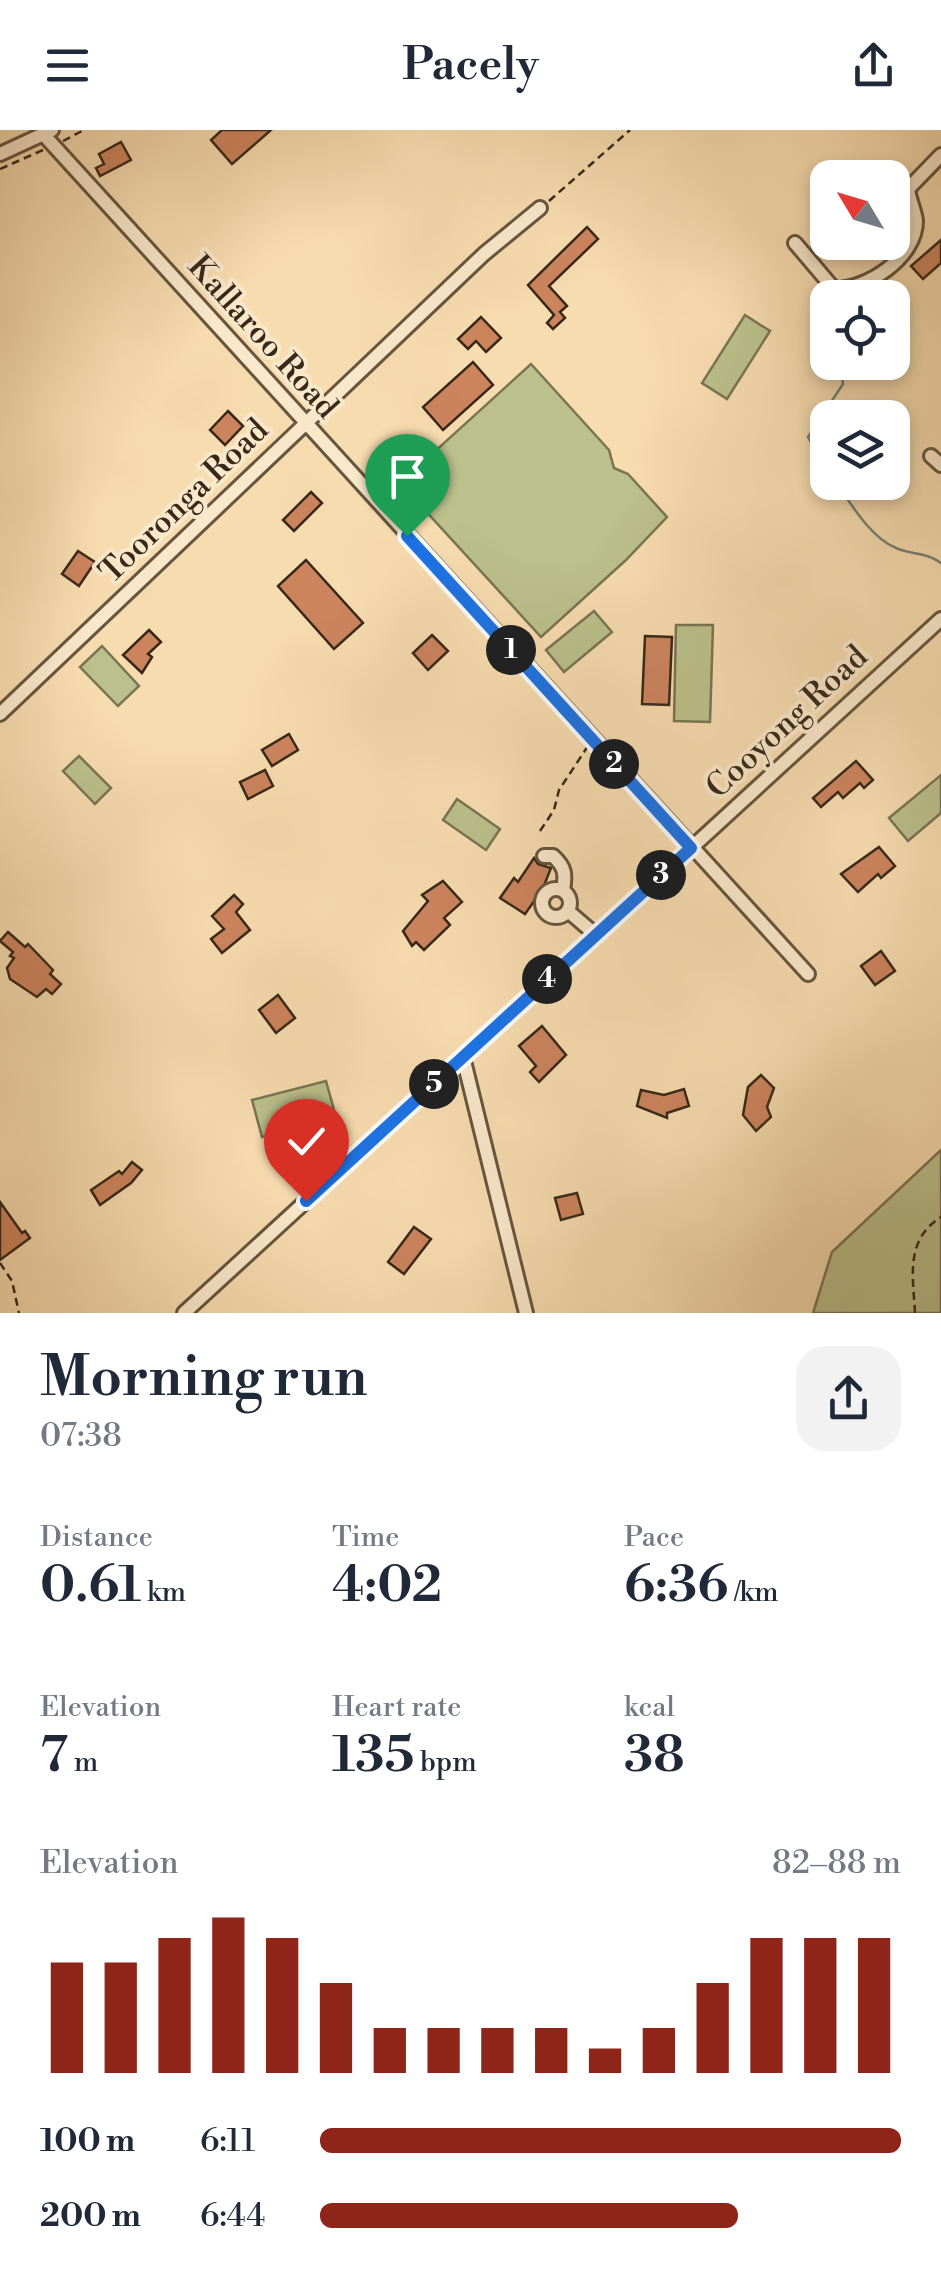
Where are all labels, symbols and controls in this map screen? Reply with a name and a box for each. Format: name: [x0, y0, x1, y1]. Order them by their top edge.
text: Pacely: [402, 37, 539, 94]
icon: menu: [40, 38, 95, 93]
icon: share: [846, 38, 901, 93]
north arrow: [810, 160, 910, 260]
map controls: [810, 160, 910, 500]
street label: Kallaroo Road: [179, 247, 347, 427]
button: locate: [810, 280, 910, 380]
button: layers: [810, 400, 910, 500]
street label: Tooronga Road: [91, 410, 277, 592]
pin: [365, 434, 450, 537]
icon: arrive: [380, 449, 435, 504]
pin: 1: [486, 625, 536, 675]
text: 1: [504, 632, 518, 667]
street label: Cooyong Road: [698, 637, 876, 807]
pin: 2: [589, 739, 639, 789]
text: 2: [605, 746, 623, 781]
pin: 3: [636, 850, 686, 900]
text: 3: [653, 857, 669, 892]
pin: 4: [522, 954, 572, 1004]
text: 4: [538, 961, 556, 996]
pin: 5: [409, 1059, 459, 1109]
text: 5: [425, 1066, 443, 1101]
pin: [264, 1099, 349, 1202]
icon: check: [279, 1114, 334, 1169]
text: Morning run: [40, 1344, 368, 1413]
button: share: [796, 1346, 901, 1451]
text: 07:38: [40, 1416, 122, 1456]
text: Distance: [40, 1520, 153, 1555]
text: Time: [332, 1520, 399, 1555]
text: Pace: [624, 1520, 684, 1555]
text: 0.61: [40, 1555, 141, 1617]
text: 4:02: [332, 1555, 442, 1617]
text: 6:36: [624, 1555, 728, 1617]
text: km: [141, 1575, 186, 1610]
text: /km: [728, 1575, 779, 1610]
text: Elevation: [40, 1690, 161, 1725]
text: Heart rate: [332, 1690, 461, 1725]
text: kcal: [624, 1690, 675, 1725]
text: 7: [40, 1725, 68, 1787]
text: 135: [332, 1725, 414, 1787]
text: 38: [624, 1725, 685, 1787]
text: m: [68, 1745, 98, 1780]
text: bpm: [414, 1745, 477, 1780]
text: Elevation: [40, 1843, 179, 1883]
text: 82–88 m: [772, 1843, 901, 1883]
text: 100 m: [40, 2121, 135, 2161]
text: 6:11: [200, 2121, 255, 2161]
text: 200 m: [40, 2196, 141, 2236]
text: 6:44: [200, 2196, 265, 2236]

